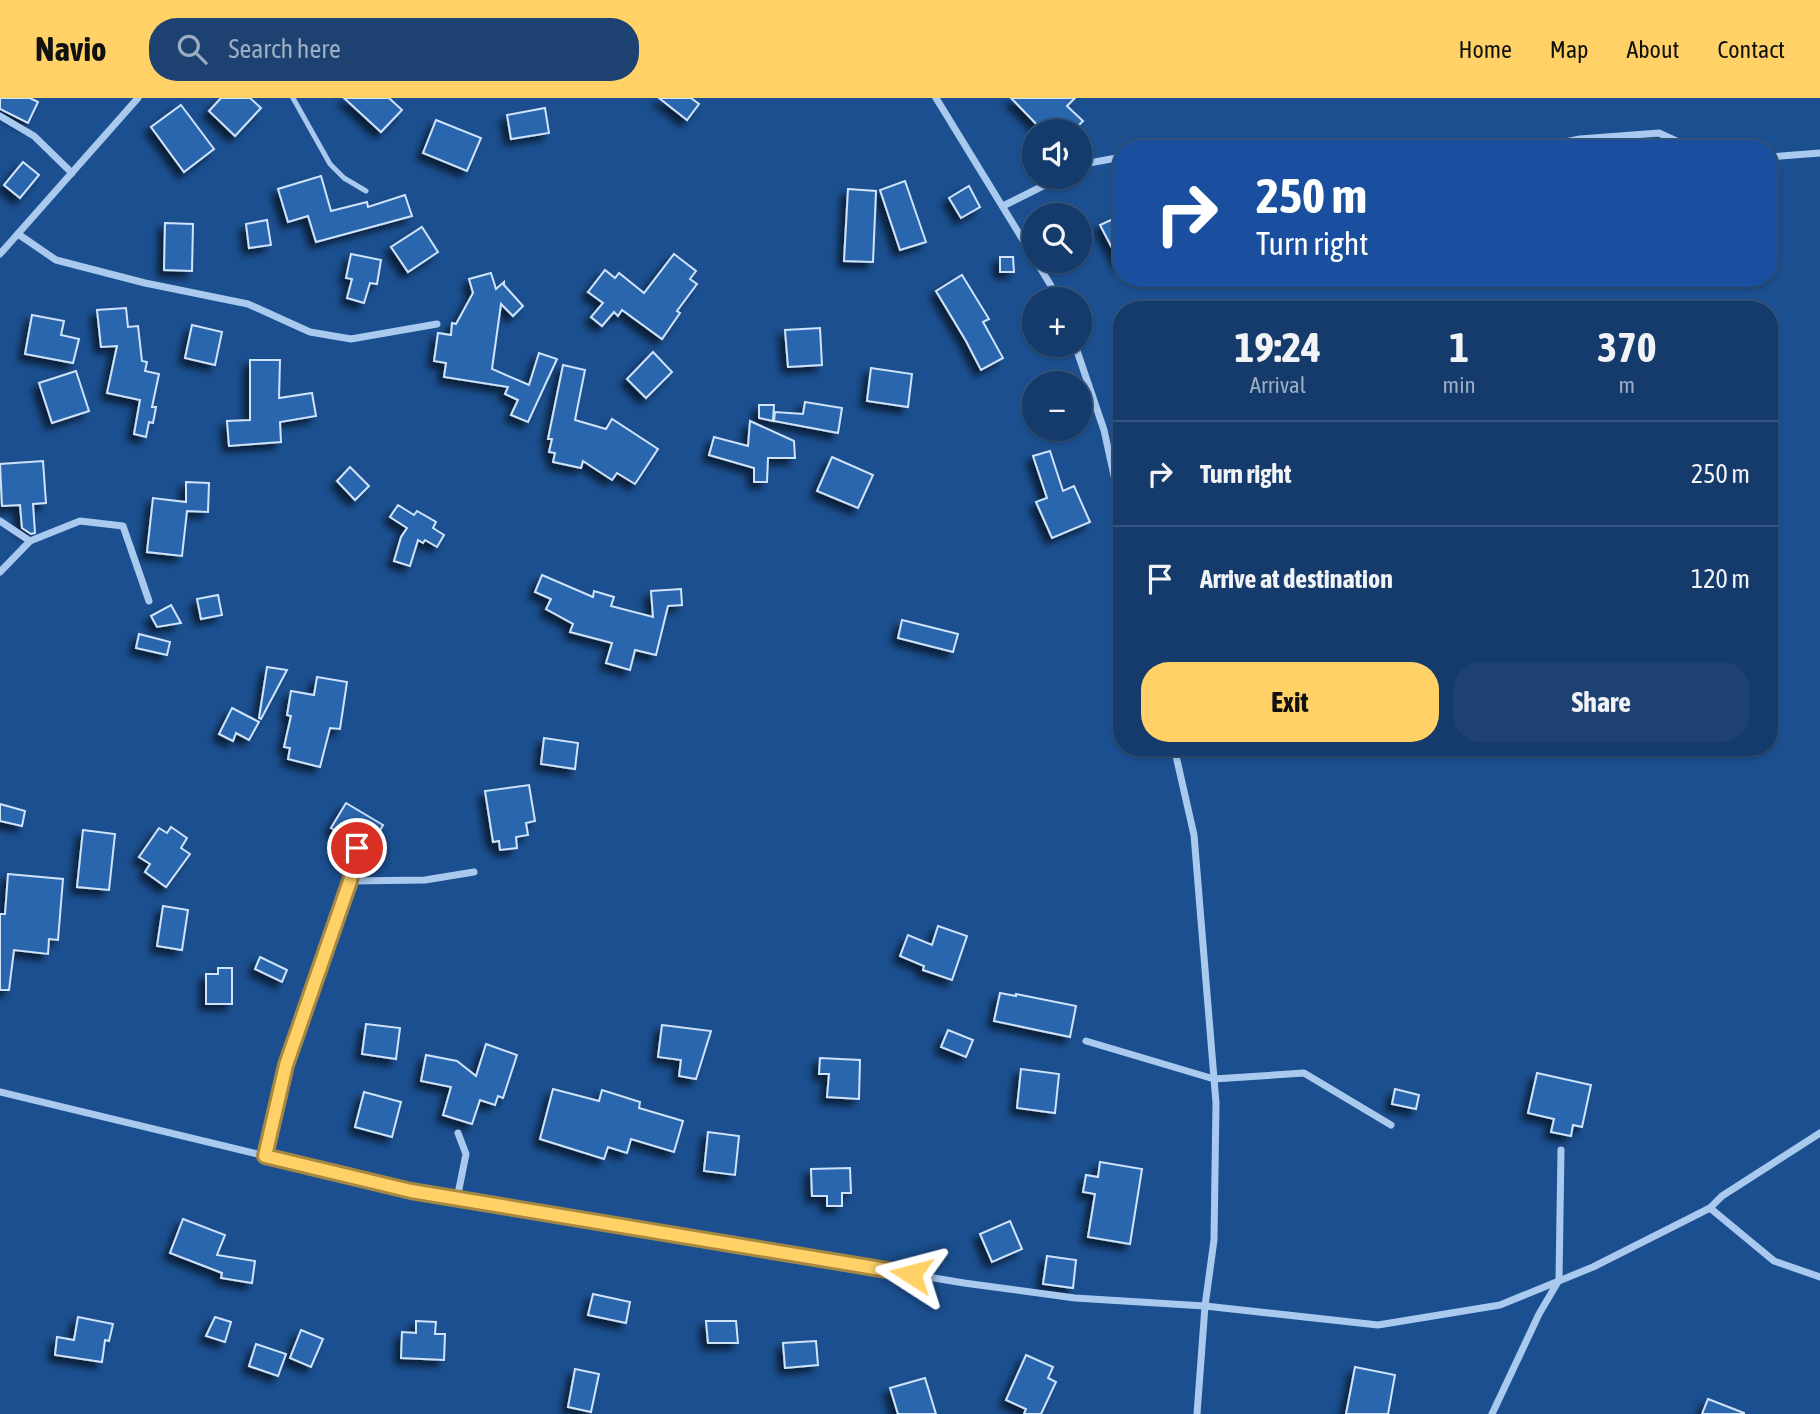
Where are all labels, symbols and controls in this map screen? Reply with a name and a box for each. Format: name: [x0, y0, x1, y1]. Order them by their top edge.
search box: [149, 18, 639, 81]
text: Navio: [35, 30, 107, 68]
icon: search: [173, 30, 211, 68]
text: Search here: [229, 34, 341, 64]
text: Home: [1458, 36, 1512, 63]
text: Map: [1550, 36, 1588, 63]
text: About: [1626, 36, 1679, 63]
text: Contact: [1717, 36, 1785, 63]
map controls: [1022, 119, 1092, 441]
button: sound: [1022, 119, 1092, 189]
text: 250 m: [1256, 167, 1367, 223]
icon: right: [1141, 168, 1232, 259]
button: search: [1022, 203, 1092, 273]
text: Turn right: [1256, 225, 1369, 262]
button: +: [1022, 287, 1092, 357]
text: 19:24: [1235, 323, 1321, 371]
text: 1: [1449, 323, 1469, 371]
text: 370: [1597, 323, 1656, 371]
button: −: [1022, 371, 1092, 441]
text: Arrival: [1250, 372, 1306, 398]
text: min: [1443, 372, 1476, 398]
text: m: [1619, 372, 1635, 398]
icon: right: [1141, 455, 1179, 493]
text: Turn right: [1200, 459, 1291, 489]
text: 250 m: [1691, 459, 1750, 489]
icon: arrive: [1141, 560, 1179, 598]
text: Arrive at destination: [1200, 564, 1393, 594]
text: 120 m: [1691, 564, 1750, 594]
button: Exit: [1141, 662, 1439, 742]
button: Share: [1453, 662, 1750, 742]
pin: [327, 818, 387, 878]
icon: arrive: [338, 829, 376, 867]
position arrow: [874, 1237, 948, 1311]

